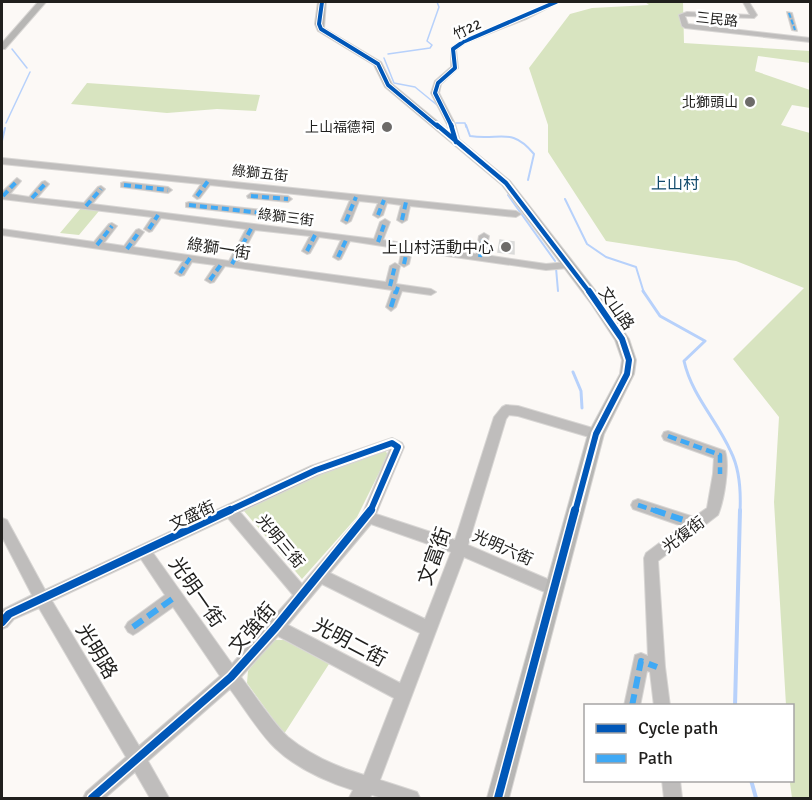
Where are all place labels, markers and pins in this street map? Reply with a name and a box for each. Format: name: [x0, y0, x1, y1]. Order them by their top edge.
place label: 北獅頭山: [682, 94, 738, 111]
marker: 北獅頭山: [743, 95, 757, 109]
place label: 上山福德祠: [305, 119, 375, 136]
marker: 上山福德祠: [380, 120, 394, 134]
place label: 上山村活動中心: [382, 238, 494, 258]
marker: 上山村活動中心: [499, 240, 513, 254]

